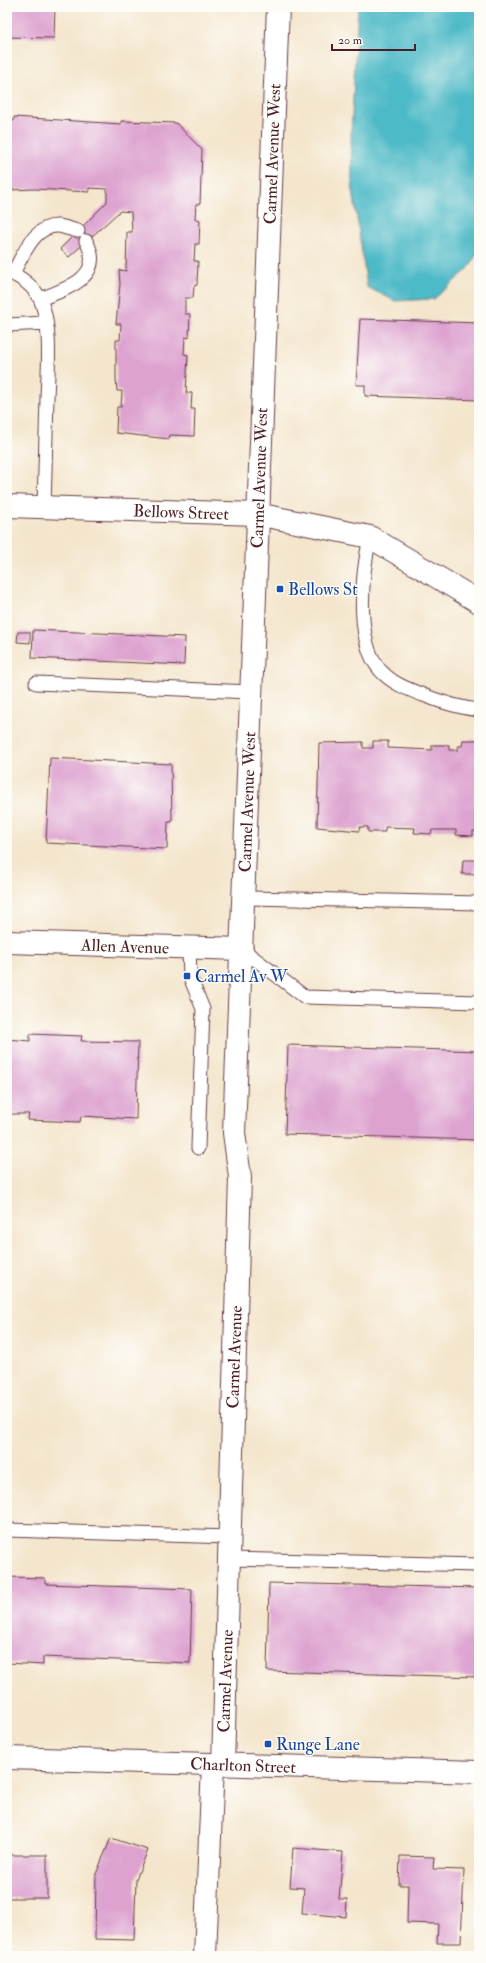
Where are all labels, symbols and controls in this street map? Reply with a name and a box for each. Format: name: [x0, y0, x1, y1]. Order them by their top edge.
scale bar: [332, 26, 415, 52]
text: 20 m: [338, 33, 363, 48]
street label: Carmel Avenue West: [260, 83, 285, 225]
street label: Carmel Avenue West: [247, 407, 272, 549]
street label: Bellows Street: [133, 500, 230, 525]
place label: Bellows St: [288, 579, 358, 600]
marker: Bellows St: [275, 584, 285, 594]
street label: Carmel Avenue West: [235, 731, 260, 873]
street label: Allen Avenue: [80, 934, 169, 959]
place label: Carmel Av W: [195, 966, 288, 987]
marker: Carmel Av W: [182, 971, 192, 981]
street label: Carmel Avenue: [222, 1305, 247, 1409]
street label: Carmel Avenue: [213, 1629, 238, 1733]
place label: Runge Lane: [276, 1734, 360, 1755]
marker: Runge Lane: [263, 1739, 273, 1749]
street label: Charlton Street: [190, 1753, 297, 1778]

